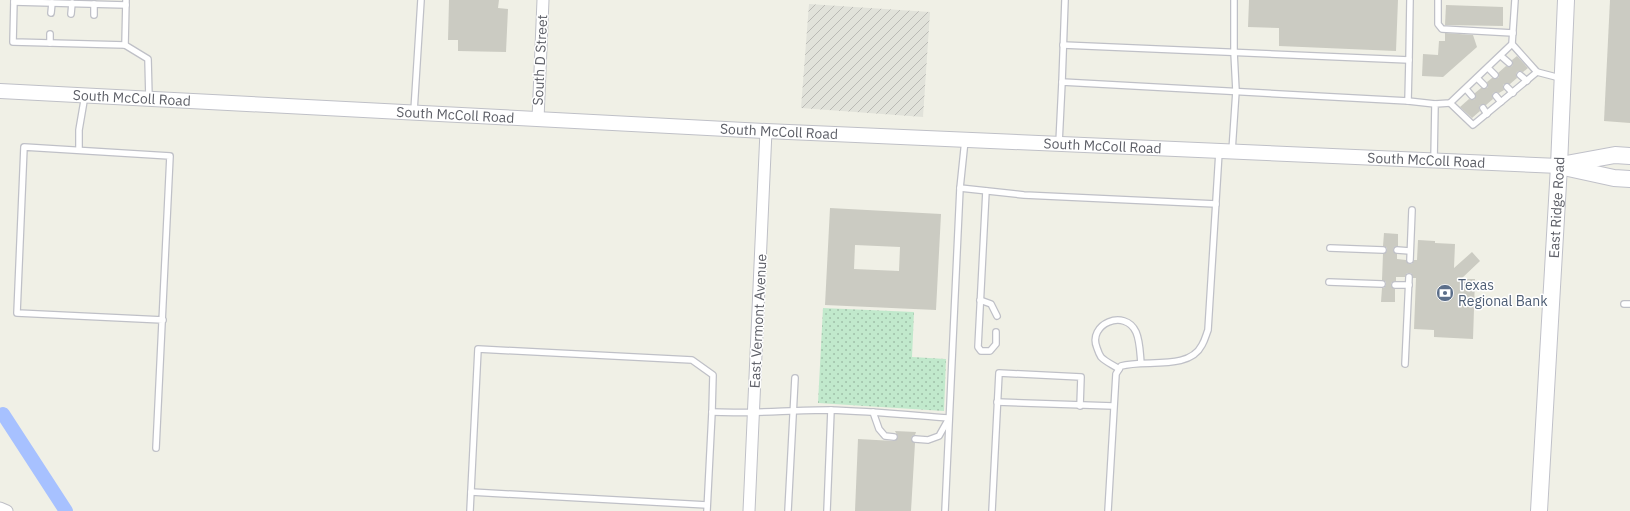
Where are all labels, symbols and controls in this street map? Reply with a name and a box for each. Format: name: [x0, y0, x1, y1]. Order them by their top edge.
street label: South D Street: [529, 14, 551, 106]
street label: South McColl Road: [72, 86, 191, 110]
street label: South McColl Road: [396, 103, 515, 127]
street label: South McColl Road: [719, 120, 838, 143]
street label: South McColl Road: [1043, 134, 1162, 157]
street label: South McColl Road: [1367, 149, 1486, 172]
street label: East Ridge Road: [1545, 156, 1568, 259]
street label: East Vermont Avenue: [745, 253, 771, 389]
place label: Texas Regional Bank: [1458, 276, 1548, 310]
bank icon: Texas Regional Bank: [1435, 283, 1455, 303]

